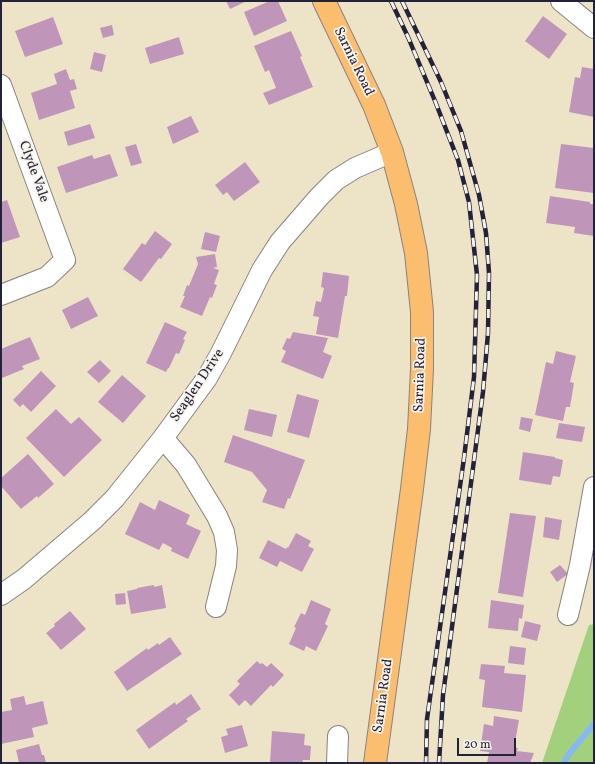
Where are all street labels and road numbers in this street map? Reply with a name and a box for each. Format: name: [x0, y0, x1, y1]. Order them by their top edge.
street label: Sarnia Road: [329, 25, 377, 99]
street label: Clyde Vale: [14, 139, 52, 205]
street label: Sarnia Road: [411, 337, 431, 413]
street label: Seaglen Drive: [167, 346, 229, 426]
street label: Sarnia Road: [370, 658, 398, 734]

